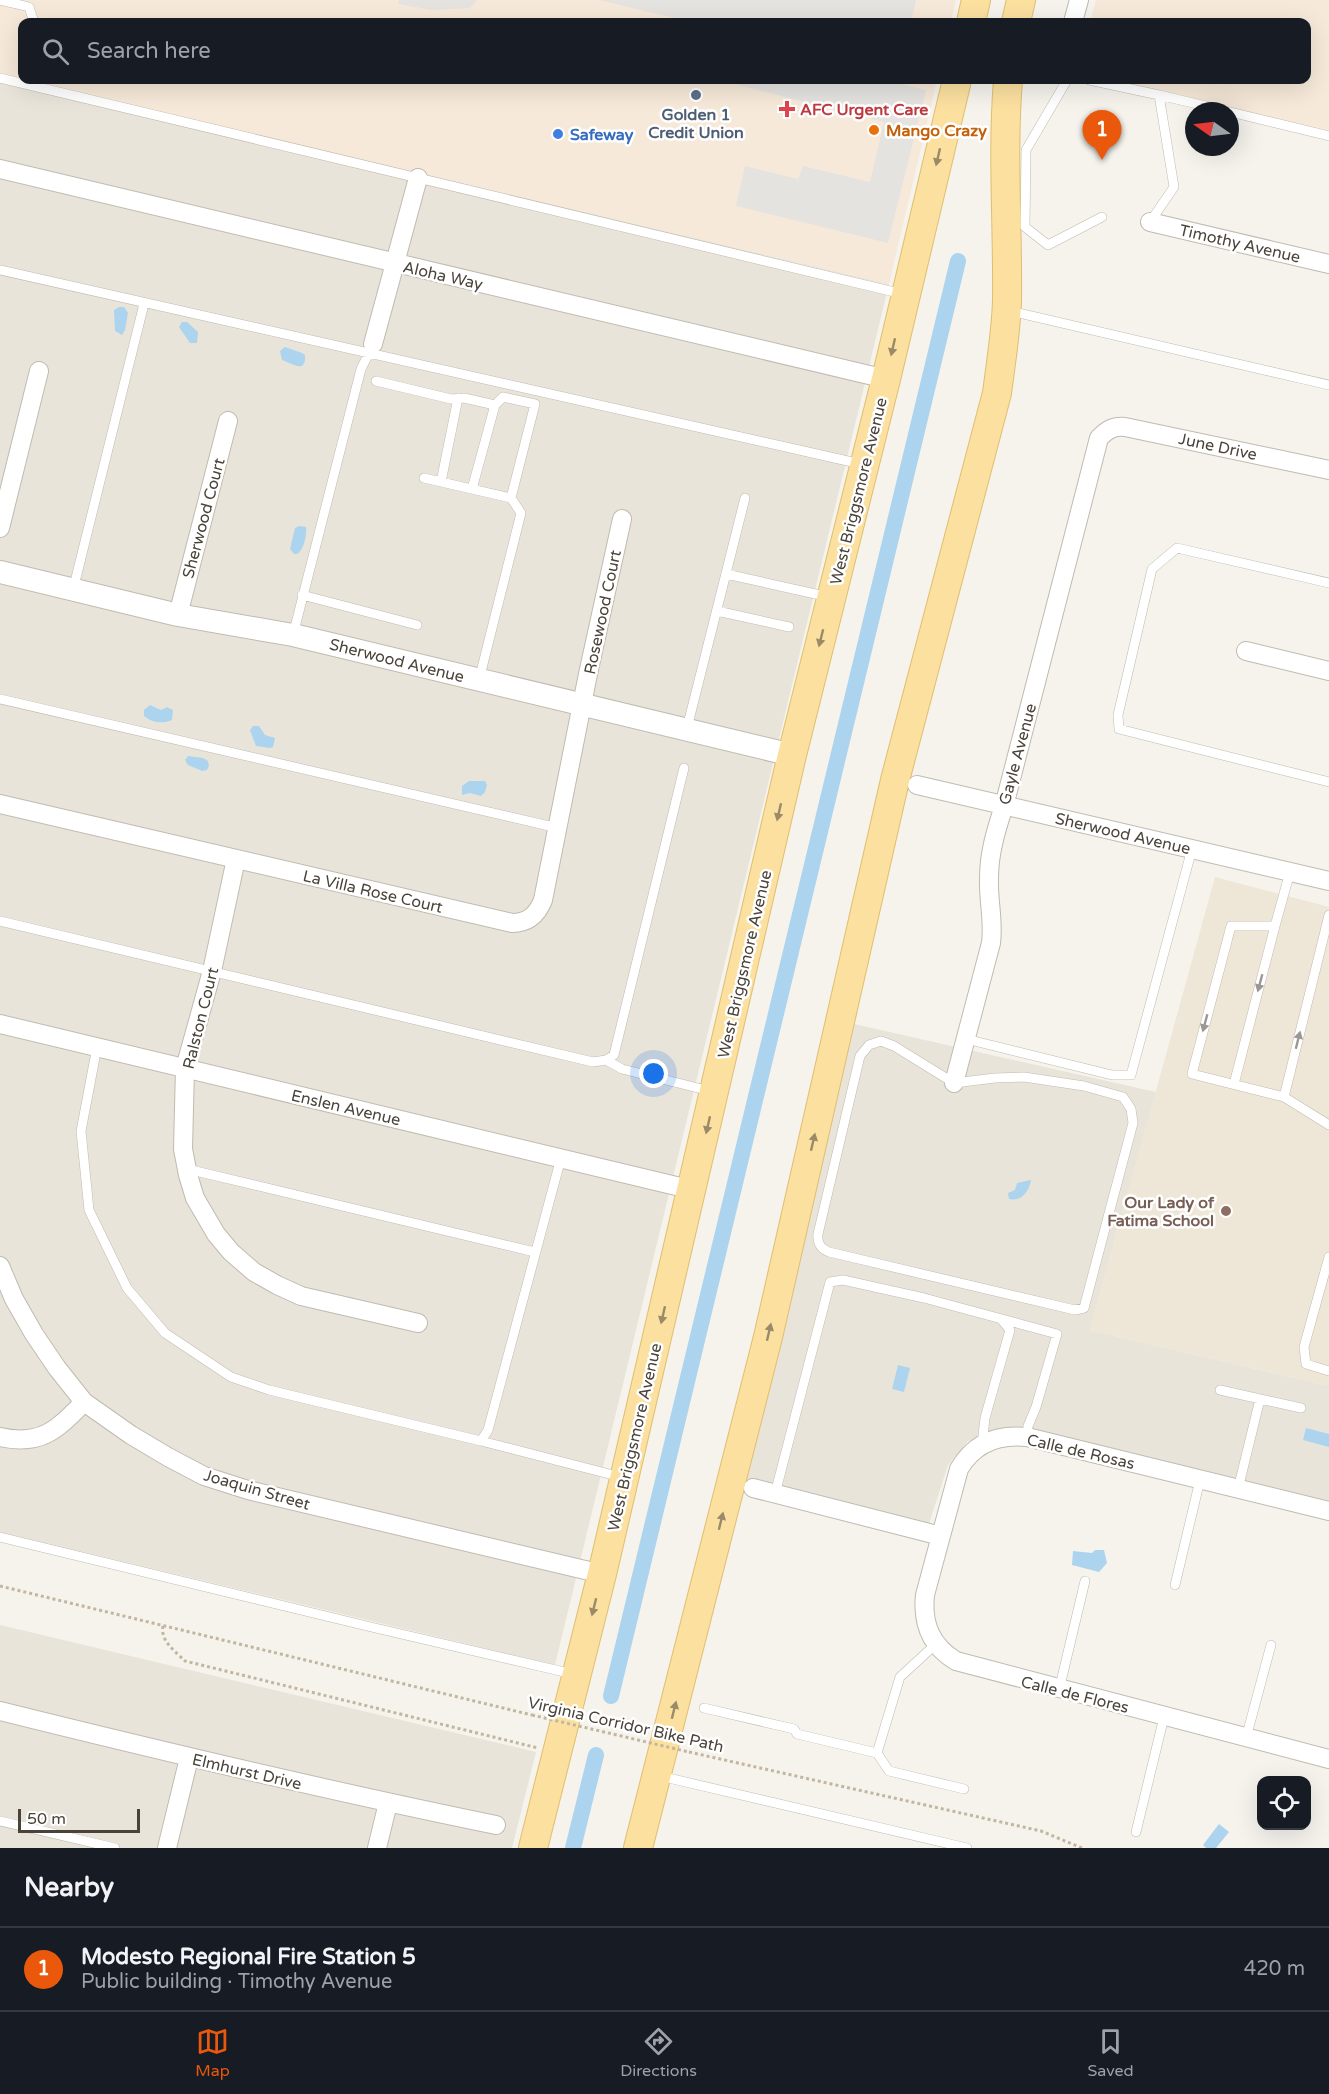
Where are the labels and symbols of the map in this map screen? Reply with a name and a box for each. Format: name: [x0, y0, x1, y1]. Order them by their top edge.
marker: Golden 1 Credit Union: [689, 88, 703, 102]
marker: AFC Urgent Care: [778, 100, 796, 118]
place label: AFC Urgent Care: [800, 100, 928, 120]
north arrow: [1185, 102, 1239, 156]
place label: Golden 1 Credit Union: [648, 105, 744, 143]
pin: 1: [1082, 110, 1122, 160]
place label: Mango Crazy: [886, 121, 987, 141]
marker: Mango Crazy: [867, 123, 881, 137]
place label: Safeway: [570, 125, 634, 145]
marker: Safeway: [551, 127, 565, 141]
one-way arrow: [933, 148, 943, 166]
street label: Timothy Avenue: [1177, 220, 1302, 268]
street label: Aloha Way: [401, 257, 485, 295]
one-way arrow: [888, 337, 898, 356]
street label: West Briggsmore Avenue: [826, 396, 892, 587]
street label: June Drive: [1177, 429, 1259, 465]
street label: Sherwood Court: [178, 456, 230, 581]
street label: Rosewood Court: [580, 548, 626, 676]
one-way arrow: [816, 628, 826, 647]
street label: Sherwood Avenue: [327, 635, 466, 687]
street label: Gayle Avenue: [995, 701, 1041, 807]
one-way arrow: [774, 803, 783, 822]
street label: Sherwood Avenue: [1053, 809, 1192, 859]
street label: La Villa Rose Court: [301, 866, 445, 918]
street label: West Briggsmore Avenue: [714, 868, 776, 1060]
street label: Ralston Court: [179, 965, 223, 1071]
one-way arrow: [1255, 973, 1265, 992]
one-way arrow: [1200, 1014, 1210, 1032]
one-way arrow: [1294, 1031, 1304, 1049]
your location: [639, 1059, 668, 1088]
street label: Enslen Avenue: [289, 1086, 402, 1130]
one-way arrow: [702, 1116, 712, 1135]
one-way arrow: [809, 1133, 819, 1151]
place label: Our Lady of Fatima School: [1107, 1193, 1215, 1231]
marker: Our Lady of Fatima School: [1219, 1204, 1233, 1218]
one-way arrow: [658, 1306, 668, 1324]
one-way arrow: [765, 1322, 774, 1341]
street label: West Briggsmore Avenue: [604, 1341, 666, 1533]
street label: Calle de Rosas: [1025, 1430, 1137, 1474]
street label: Joaquin Street: [201, 1465, 312, 1515]
one-way arrow: [717, 1512, 727, 1530]
one-way arrow: [588, 1598, 598, 1616]
street label: Calle de Flores: [1019, 1672, 1131, 1718]
street label: Virginia Corridor Bike Path: [526, 1693, 726, 1757]
one-way arrow: [669, 1701, 679, 1719]
street label: Elmhurst Drive: [190, 1750, 303, 1794]
scale bar: [18, 1806, 140, 1834]

